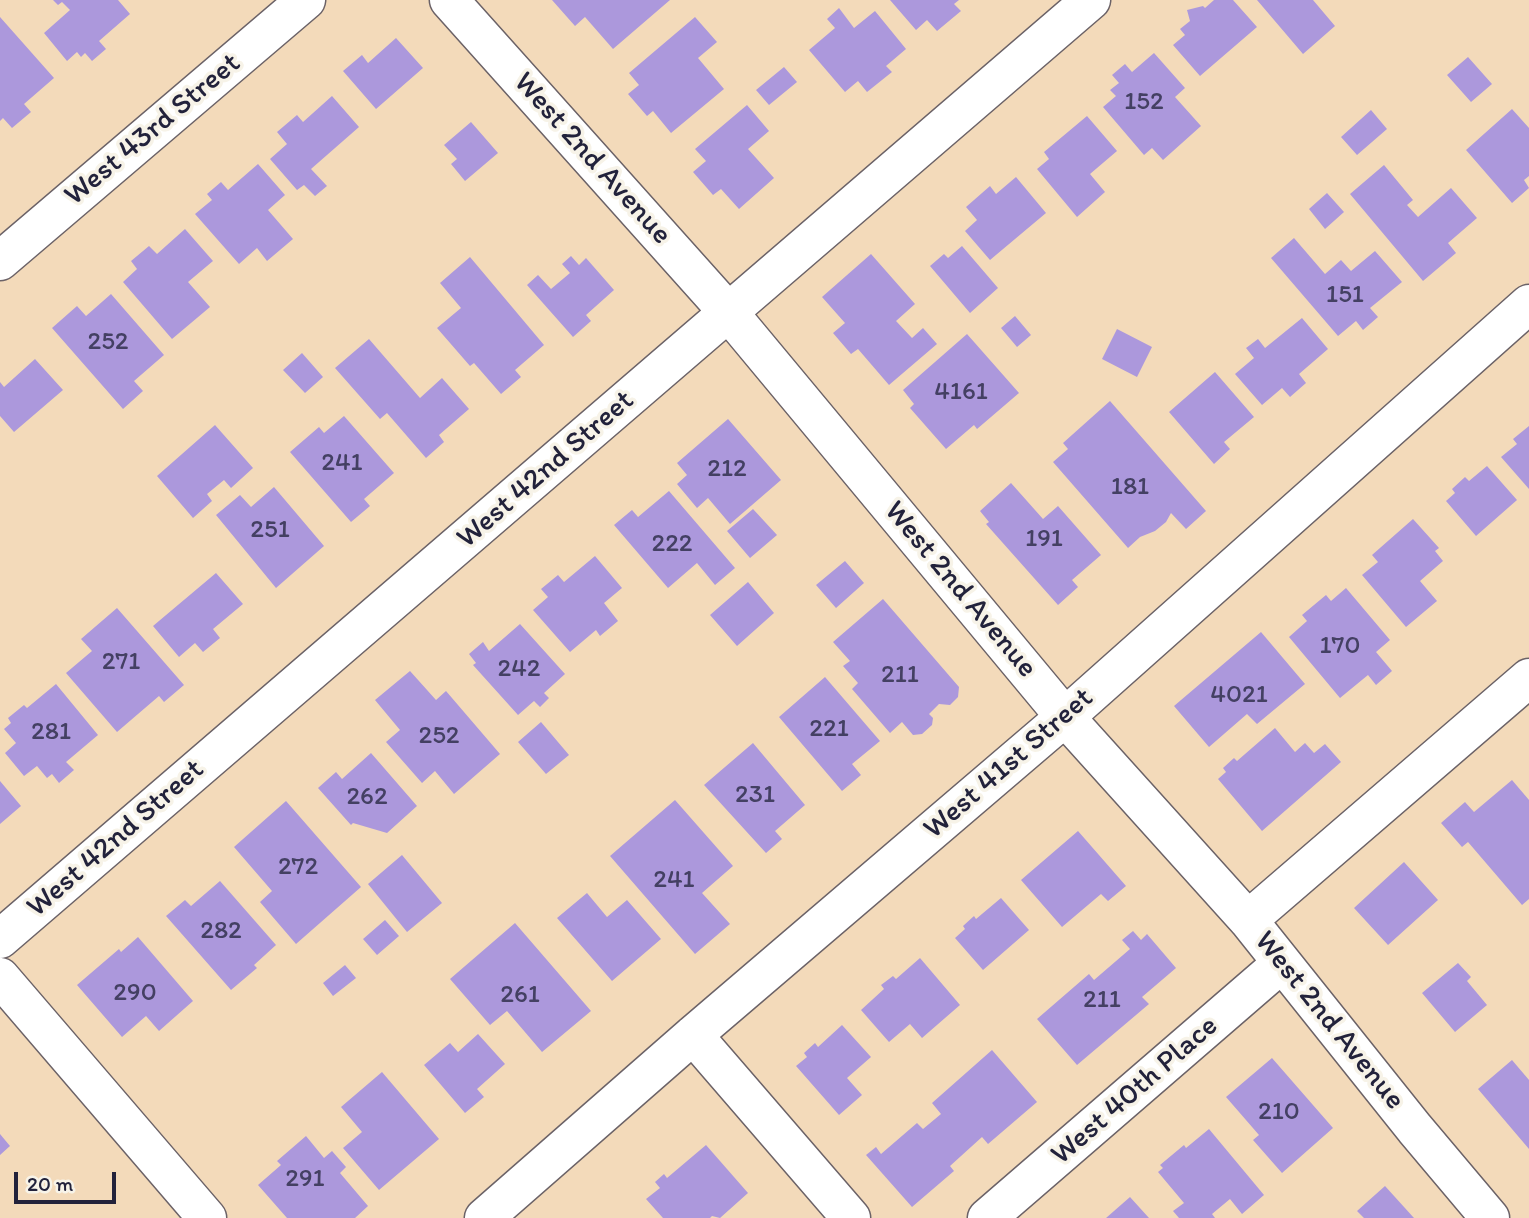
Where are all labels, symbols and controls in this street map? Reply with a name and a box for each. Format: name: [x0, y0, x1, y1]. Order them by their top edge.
street label: West 43rd Street: [58, 46, 248, 214]
street label: West 2nd Avenue: [505, 65, 679, 253]
house number: 152: [1124, 86, 1164, 118]
house number: 151: [1326, 279, 1364, 311]
house number: 252: [87, 326, 129, 358]
house number: 4161: [934, 376, 988, 408]
street label: West 42nd Street: [450, 383, 642, 557]
house number: 241: [321, 447, 363, 479]
house number: 212: [707, 453, 747, 485]
house number: 181: [1111, 471, 1149, 503]
street label: West 2nd Avenue: [876, 494, 1044, 686]
house number: 251: [250, 514, 290, 546]
house number: 191: [1025, 523, 1063, 555]
house number: 222: [651, 528, 693, 560]
house number: 170: [1320, 630, 1360, 662]
house number: 271: [102, 646, 140, 678]
house number: 242: [498, 653, 540, 685]
house number: 211: [881, 659, 919, 691]
house number: 4021: [1210, 679, 1268, 711]
street label: West 41st Street: [917, 681, 1101, 847]
house number: 221: [809, 713, 849, 745]
house number: 281: [31, 716, 71, 748]
house number: 252: [418, 720, 460, 752]
street label: West 42nd Street: [20, 752, 212, 926]
house number: 231: [735, 779, 775, 811]
house number: 262: [346, 781, 388, 813]
house number: 272: [278, 851, 318, 883]
house number: 241: [653, 864, 695, 896]
house number: 282: [200, 915, 242, 947]
street label: West 2nd Avenue: [1246, 924, 1412, 1118]
house number: 290: [113, 977, 157, 1009]
house number: 261: [500, 979, 540, 1011]
house number: 211: [1083, 984, 1121, 1016]
street label: West 40th Place: [1044, 1009, 1226, 1173]
house number: 210: [1258, 1096, 1300, 1128]
scale bar: [18, 1158, 119, 1202]
house number: 291: [285, 1163, 325, 1195]
text: 20 m: [27, 1171, 73, 1196]

